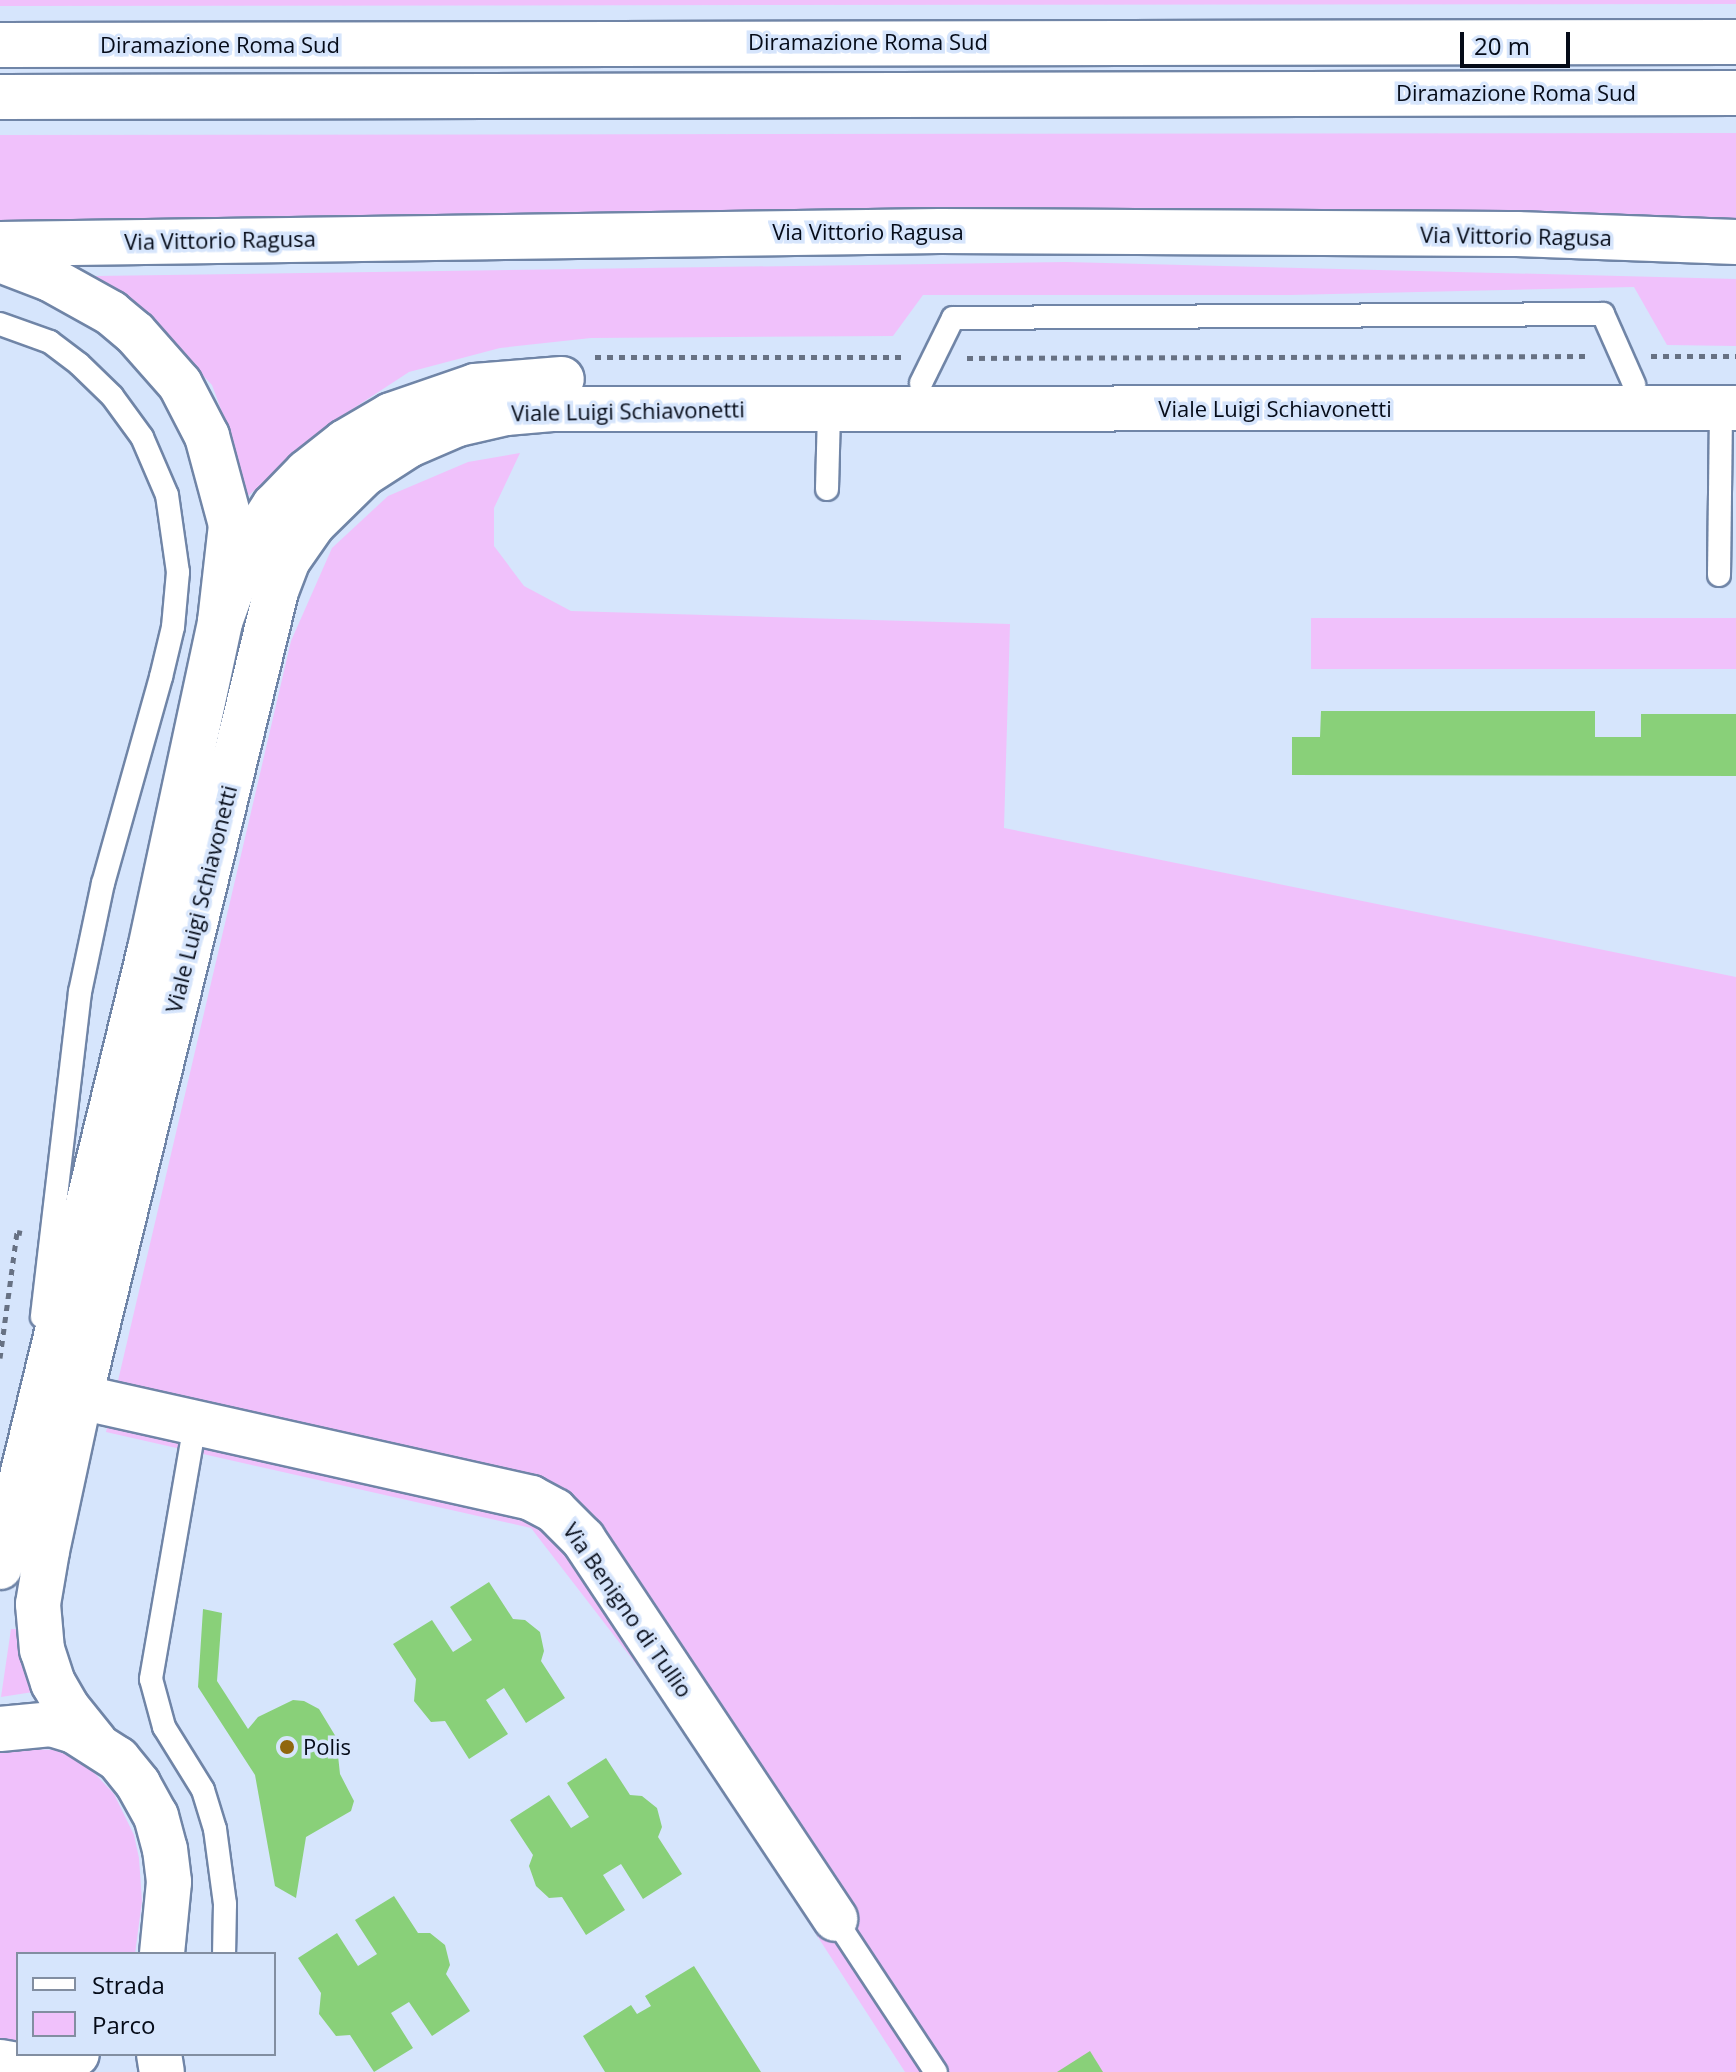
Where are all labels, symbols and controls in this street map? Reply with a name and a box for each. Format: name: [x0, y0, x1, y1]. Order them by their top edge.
scale bar: [1464, 16, 1574, 66]
street label: Diramazione Roma Sud: [748, 29, 988, 55]
text: 20 m: [1474, 29, 1530, 62]
street label: Diramazione Roma Sud: [100, 32, 340, 58]
street label: Diramazione Roma Sud: [1396, 80, 1636, 106]
street label: Via Vittorio Ragusa: [772, 219, 964, 245]
street label: Via Vittorio Ragusa: [1420, 221, 1612, 251]
street label: Via Vittorio Ragusa: [124, 225, 316, 255]
street label: Viale Luigi Schiavonetti: [511, 396, 745, 426]
street label: Viale Luigi Schiavonetti: [1158, 396, 1392, 422]
street label: Viale Luigi Schiavonetti: [160, 783, 242, 1015]
street label: Via Benigno di Tullio: [558, 1518, 698, 1702]
place label: Polis: [303, 1734, 351, 1760]
marker: Polis: [278, 1738, 296, 1756]
legend: [16, 1952, 276, 2056]
text: Strada: [92, 1968, 165, 2001]
text: Parco: [92, 2008, 156, 2041]

